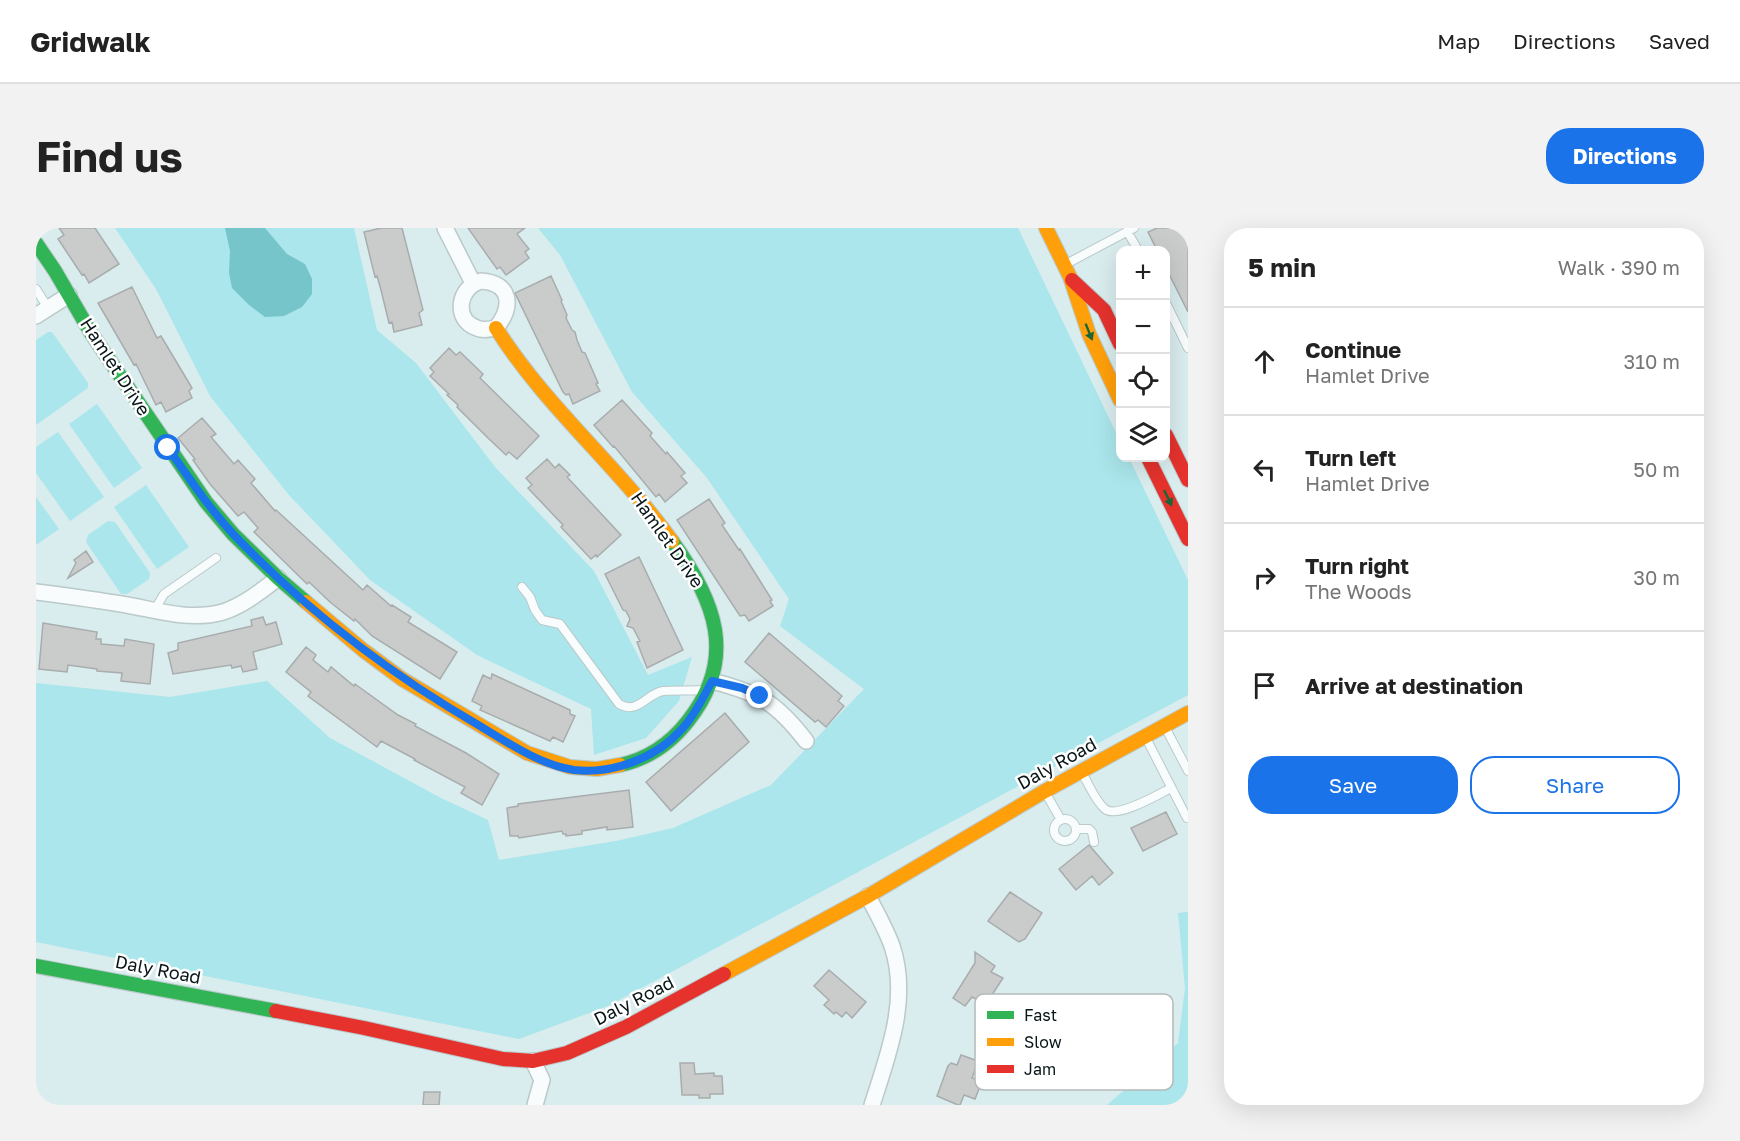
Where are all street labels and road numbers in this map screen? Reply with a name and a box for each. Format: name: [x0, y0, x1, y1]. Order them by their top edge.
street label: Hamlet Drive: [76, 313, 156, 419]
street label: Hamlet Drive: [627, 487, 709, 592]
street label: Daly Road: [1013, 732, 1100, 794]
street label: Daly Road: [113, 950, 203, 988]
street label: Daly Road: [590, 971, 677, 1030]

